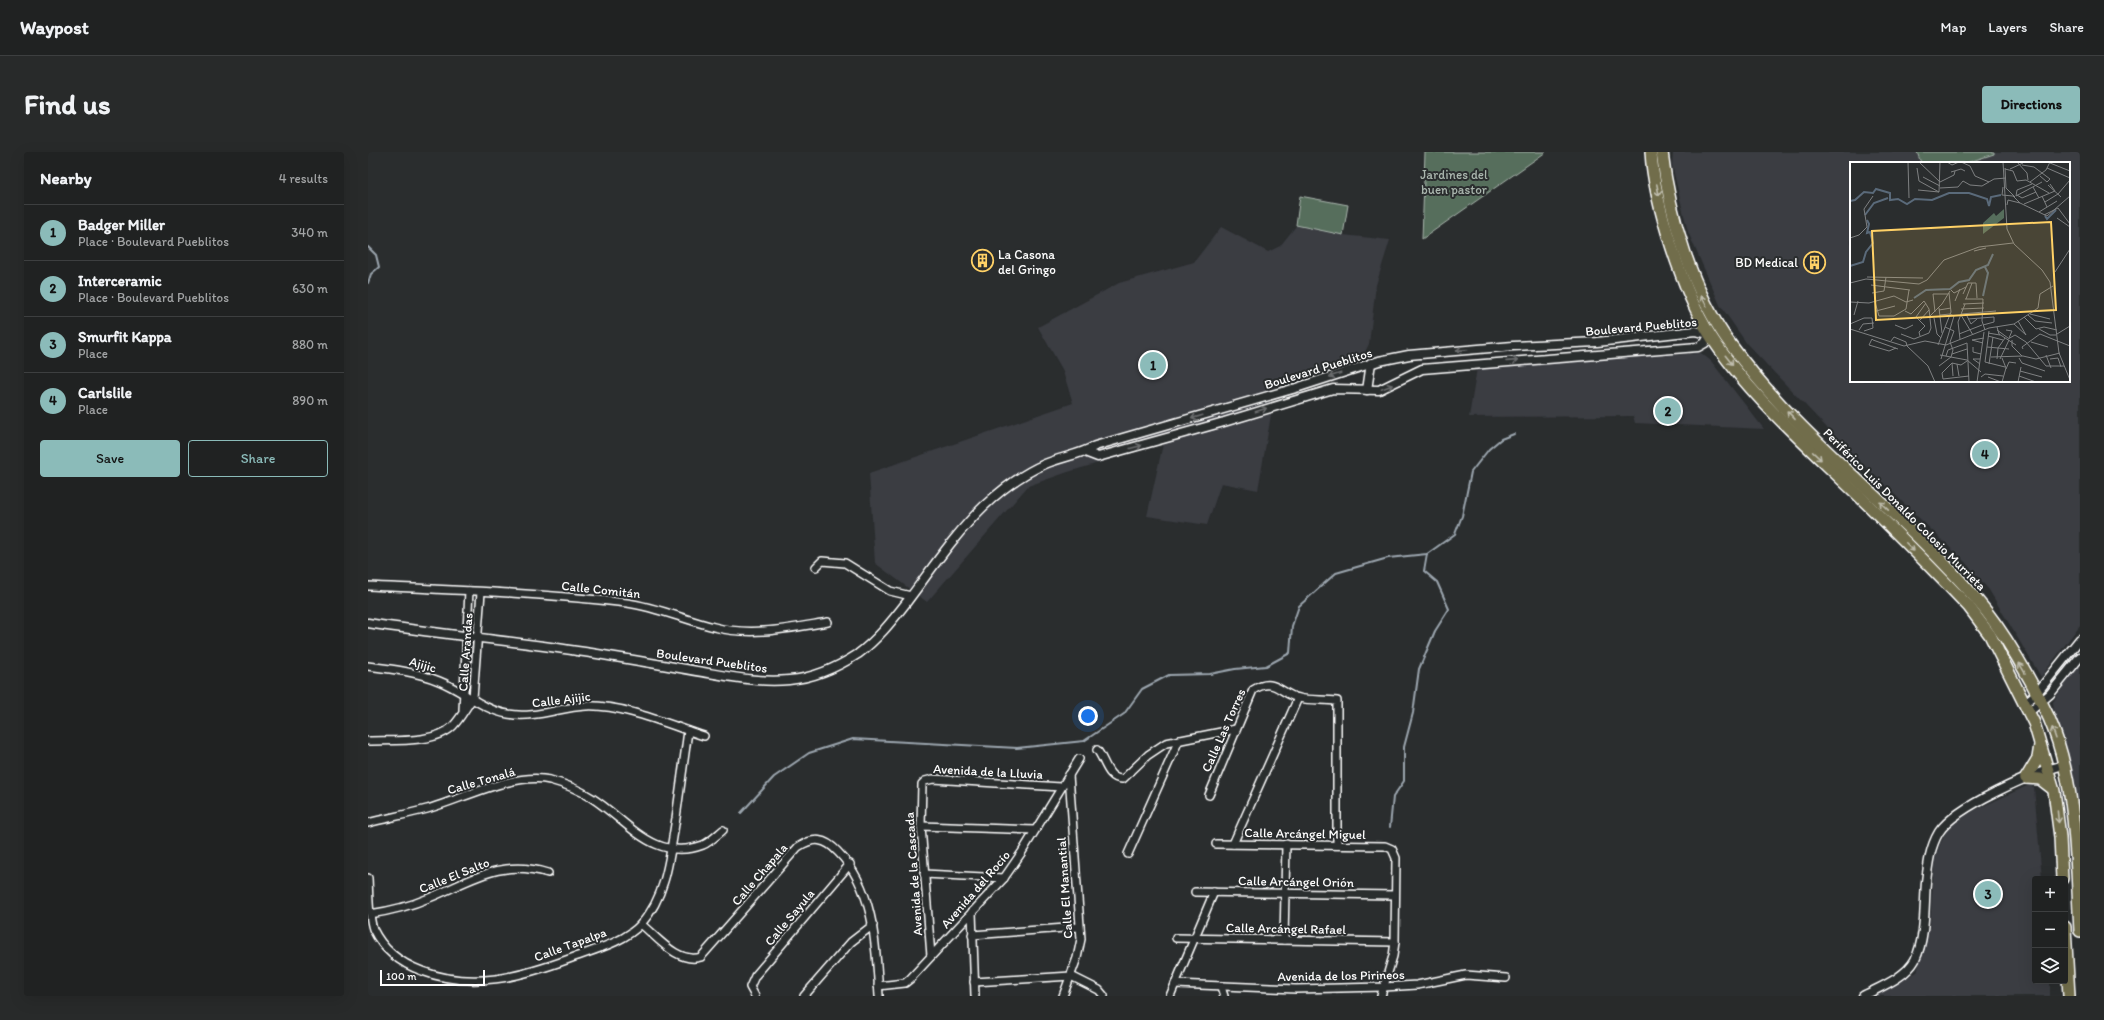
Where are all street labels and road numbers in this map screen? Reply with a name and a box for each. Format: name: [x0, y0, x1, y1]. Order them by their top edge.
street label: Boulevard Pueblitos: [1585, 314, 1698, 339]
street label: Boulevard Pueblitos: [1262, 345, 1374, 392]
street label: Periférico Luis Donaldo Colosio Murrieta: [1820, 425, 1989, 594]
street label: Calle Comitán: [561, 578, 641, 601]
street label: Calle Arandas: [455, 612, 476, 692]
street label: Boulevard Pueblitos: [655, 645, 769, 676]
street label: Ajijic: [408, 653, 438, 675]
street label: Calle Las Torres: [1198, 686, 1249, 774]
street label: Calle Ajijic: [531, 688, 591, 711]
street label: Avenida de la Lluvia: [933, 761, 1044, 782]
street label: Calle Tonalá: [445, 764, 517, 797]
street label: Avenida de la Cascada: [902, 811, 925, 936]
street label: Calle Arcángel Miguel: [1244, 825, 1366, 842]
street label: Calle El Manantial: [1053, 836, 1076, 939]
street label: Calle Chapala: [728, 840, 791, 908]
street label: Avenida del Rocío: [938, 847, 1013, 931]
street label: Calle El Salto: [417, 854, 492, 896]
street label: Calle Arcángel Orión: [1238, 873, 1355, 890]
street label: Calle Sayula: [761, 886, 818, 949]
street label: Calle Arcángel Rafael: [1226, 920, 1346, 937]
street label: Calle Tapalpa: [532, 924, 609, 964]
street label: Avenida de los Pirineos: [1277, 967, 1405, 984]

